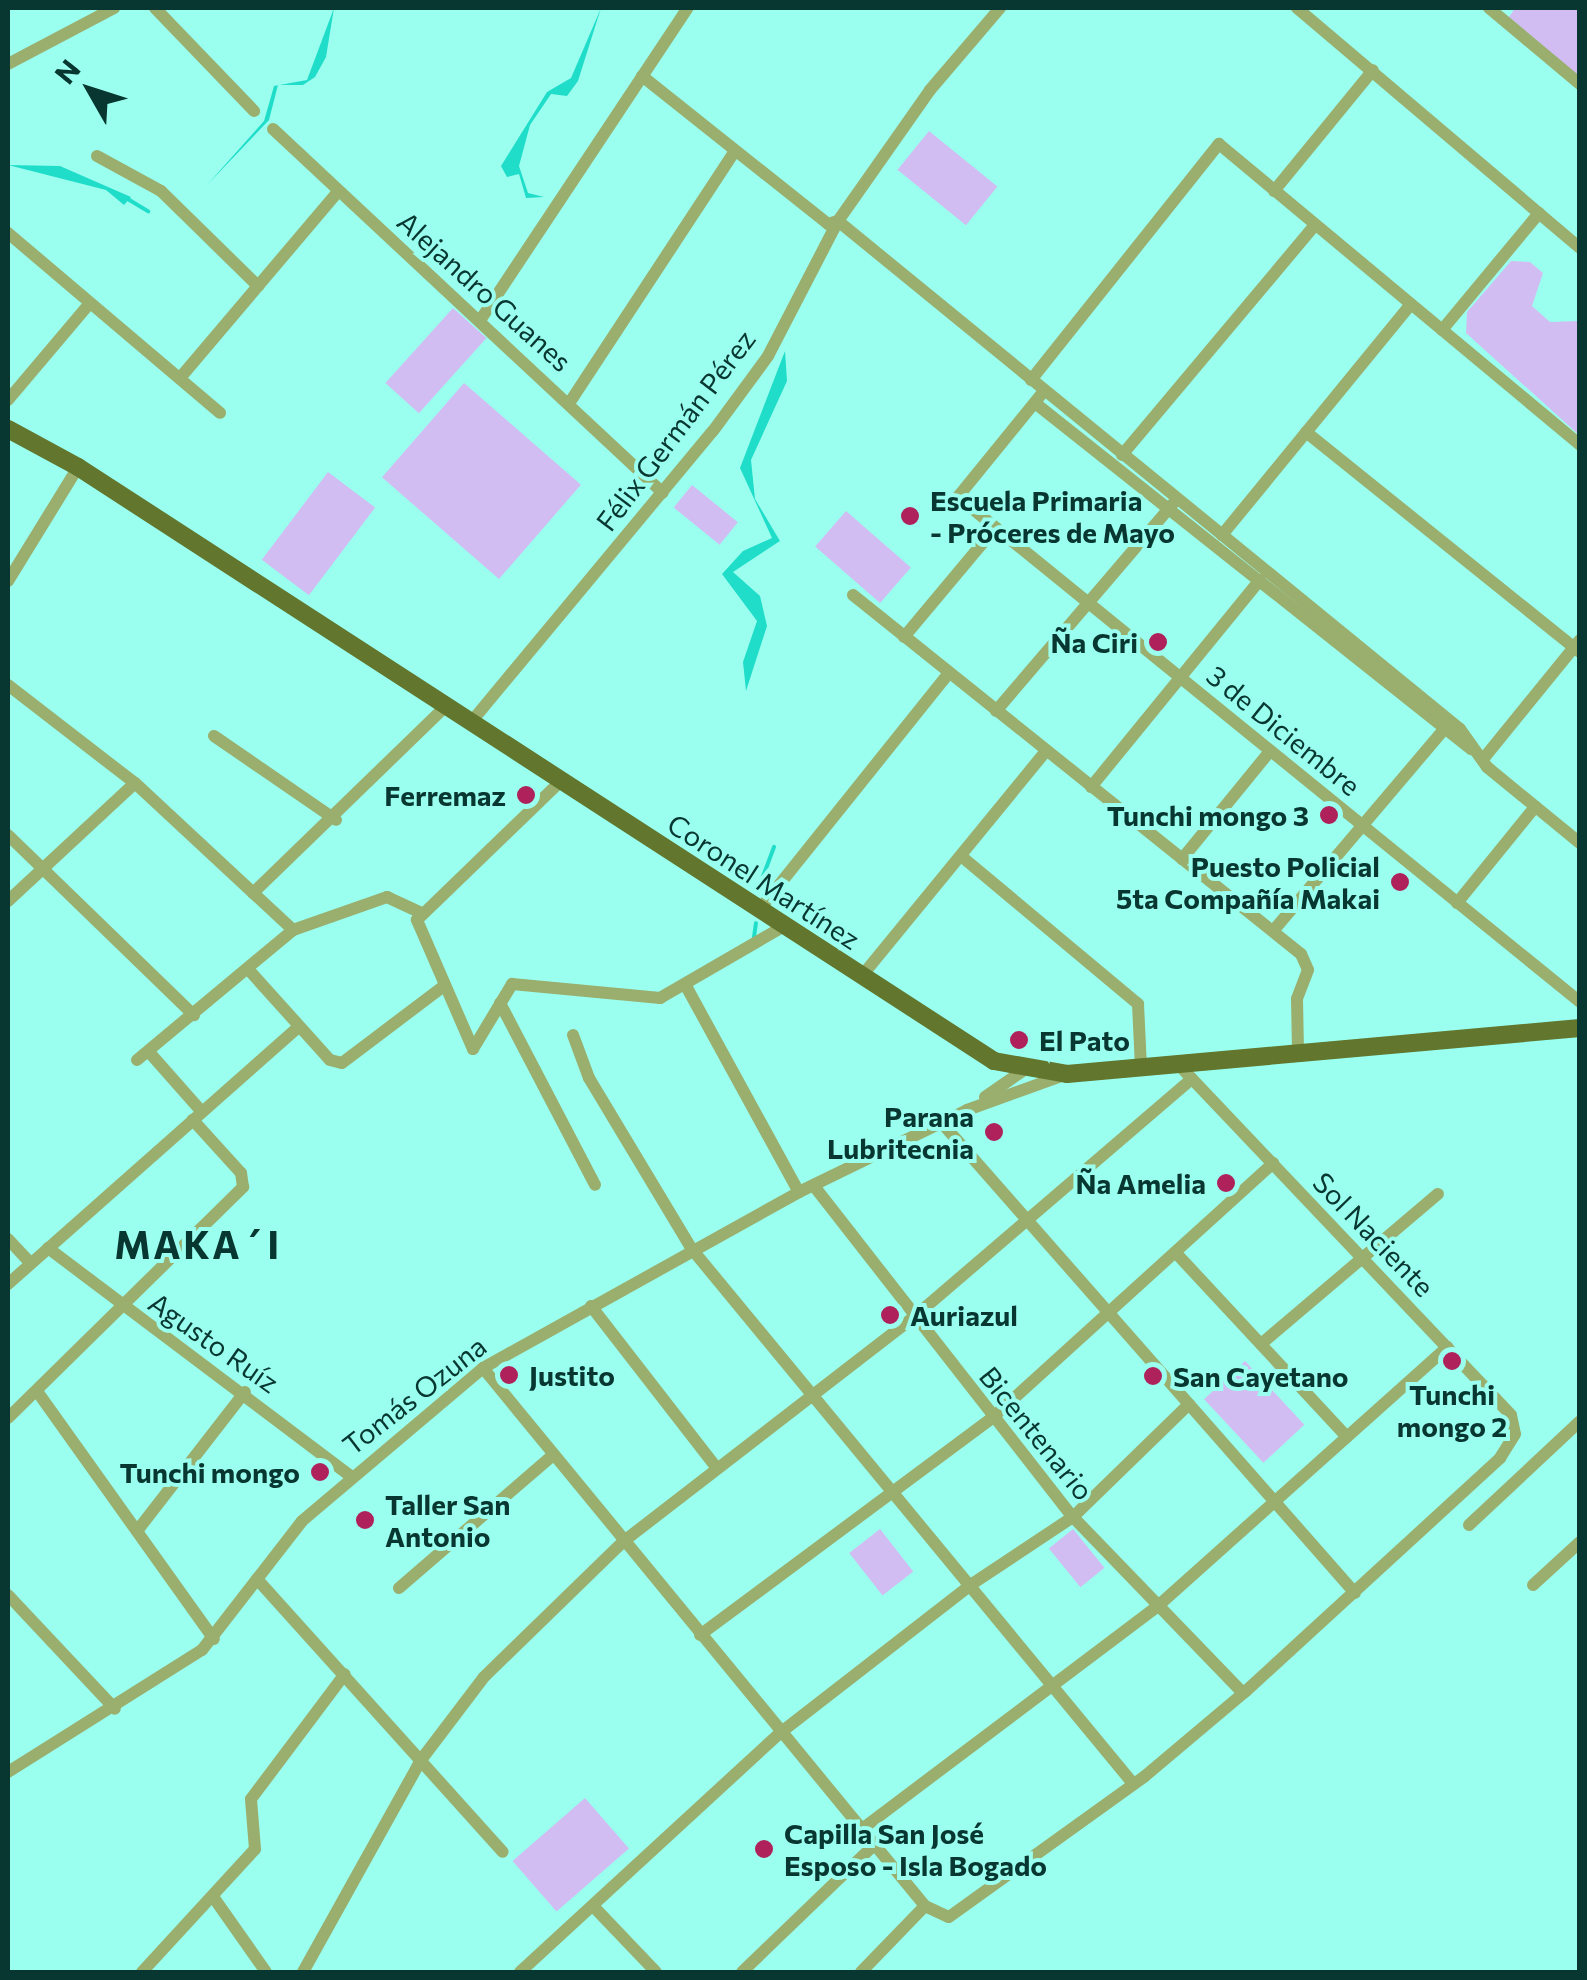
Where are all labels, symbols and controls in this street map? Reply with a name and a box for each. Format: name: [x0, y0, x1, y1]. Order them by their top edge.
north arrow: [40, 40, 140, 140]
text: N: [47, 52, 87, 90]
street label: Alejandro Guanes: [391, 204, 579, 378]
street label: Félix Germán Pérez: [589, 323, 761, 537]
place label: Escuela Primaria - Próceres de Mayo: [930, 483, 1175, 549]
marker: Escuela Primaria - Próceres de Mayo: [899, 505, 921, 527]
place label: Ña Ciri: [1051, 625, 1138, 659]
marker: Ña Ciri: [1147, 631, 1169, 653]
street label: 3 de Diciembre: [1200, 658, 1368, 802]
place label: Ferremaz: [384, 778, 506, 812]
marker: Ferremaz: [515, 784, 537, 806]
place label: Tunchi mongo 3: [1107, 798, 1309, 832]
marker: Tunchi mongo 3: [1318, 804, 1340, 826]
street label: Coronel Martínez: [662, 806, 866, 956]
place label: Puesto Policial 5ta Compañía Makai: [1116, 849, 1380, 915]
marker: Puesto Policial 5ta Compañía Makai: [1389, 871, 1411, 893]
place label: El Pato: [1039, 1023, 1130, 1057]
marker: El Pato: [1008, 1029, 1030, 1051]
place label: Parana Lubritecnia: [827, 1099, 974, 1165]
marker: Parana Lubritecnia: [983, 1121, 1005, 1143]
street label: Sol Naciente: [1307, 1165, 1441, 1303]
place label: Ña Amelia: [1075, 1166, 1206, 1200]
marker: Ña Amelia: [1215, 1172, 1237, 1194]
district label: MAKA´I: [114, 1221, 282, 1267]
street label: Agusto Ruíz: [143, 1285, 285, 1399]
place label: Auriazul: [910, 1298, 1018, 1332]
marker: Auriazul: [879, 1304, 901, 1326]
street label: Tomás Ozuna: [336, 1329, 492, 1461]
marker: Tunchi mongo 2: [1441, 1350, 1463, 1372]
place label: Justito: [529, 1358, 615, 1392]
place label: San Cayetano: [1173, 1359, 1349, 1393]
street label: Bicentenario: [973, 1360, 1101, 1506]
marker: Justito: [498, 1364, 520, 1386]
marker: San Cayetano: [1142, 1365, 1164, 1387]
place label: Tunchi mongo 2: [1397, 1377, 1507, 1443]
place label: Tunchi mongo: [119, 1455, 300, 1489]
marker: Tunchi mongo: [309, 1461, 331, 1483]
place label: Taller San Antonio: [385, 1487, 511, 1553]
marker: Taller San Antonio: [354, 1509, 376, 1531]
place label: Capilla San José Esposo - Isla Bogado: [784, 1816, 1047, 1882]
marker: Capilla San José Esposo - Isla Bogado: [753, 1838, 775, 1860]

